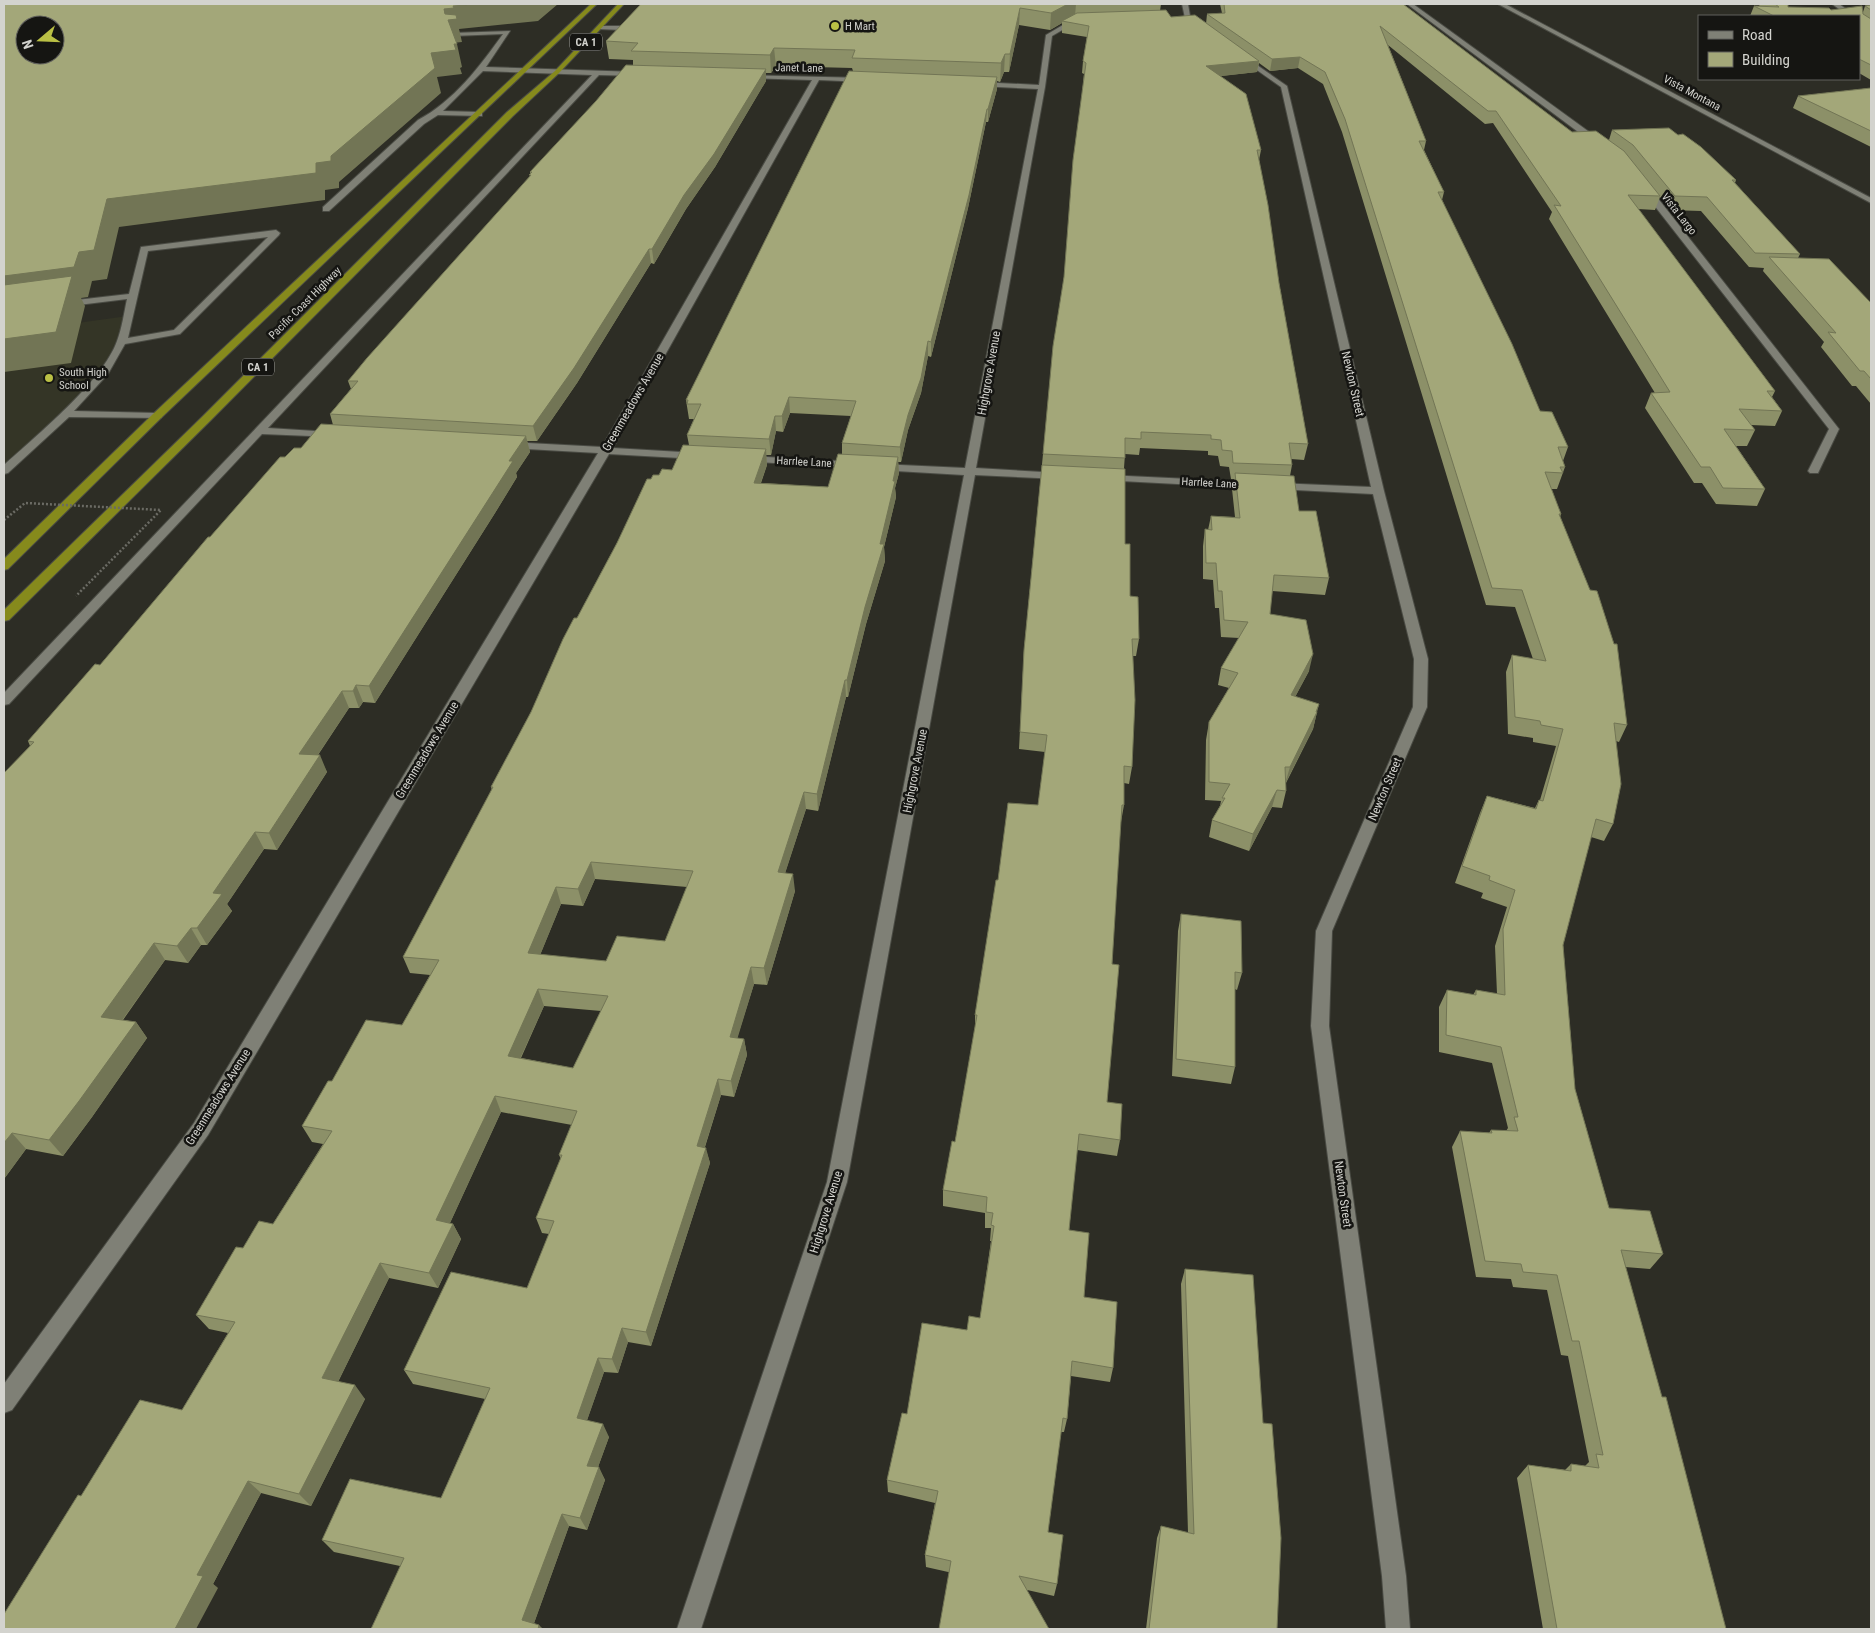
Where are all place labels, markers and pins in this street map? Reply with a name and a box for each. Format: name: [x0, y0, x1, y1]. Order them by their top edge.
marker: H Mart: [829, 20, 841, 32]
place label: H Mart: [845, 20, 875, 33]
place label: South High School: [59, 366, 107, 392]
marker: South High School: [43, 372, 55, 384]

